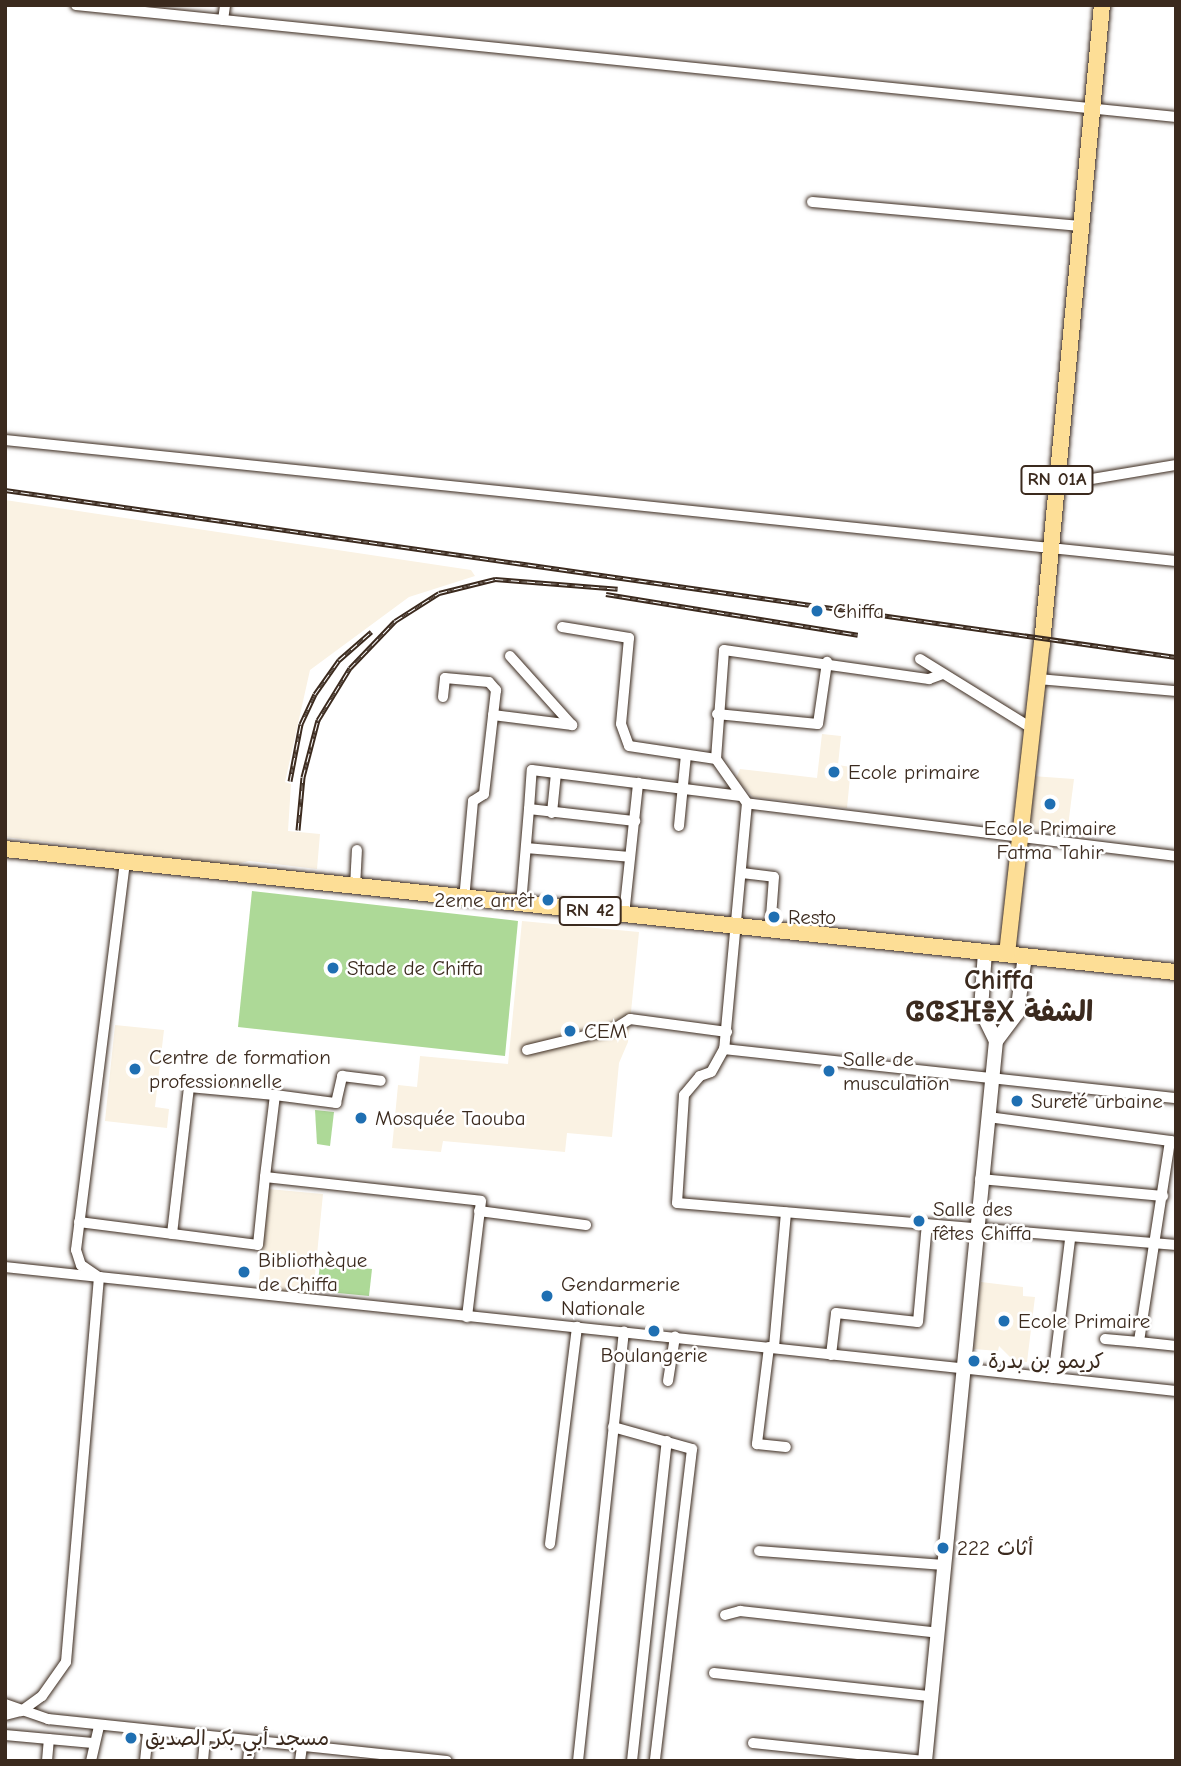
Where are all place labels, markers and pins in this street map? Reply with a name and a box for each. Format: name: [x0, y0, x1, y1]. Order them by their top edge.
place label: Chiffa: [833, 598, 884, 624]
marker: Chiffa: [807, 601, 827, 621]
place label: Ecole primaire: [848, 759, 980, 785]
marker: Ecole primaire: [826, 764, 842, 780]
marker: Ecole Primaire Fatma Tahir: [1042, 796, 1058, 812]
place label: Ecole Primaire Fatma Tahir: [984, 815, 1116, 865]
place label: 2eme arrêt: [434, 887, 534, 913]
marker: 2eme arrêt: [540, 892, 556, 908]
place label: Resto: [788, 904, 836, 930]
marker: Resto: [766, 909, 782, 925]
place label: Stade de Chiffa: [347, 955, 483, 981]
marker: Stade de Chiffa: [325, 960, 341, 976]
place label: CEM: [584, 1018, 627, 1044]
marker: CEM: [562, 1023, 578, 1039]
place label: Centre de formation professionnelle: [149, 1044, 331, 1094]
place label: Salle de musculation: [843, 1046, 950, 1096]
marker: Centre de formation professionnelle: [127, 1061, 143, 1077]
marker: Salle de musculation: [821, 1063, 837, 1079]
place label: Sureté urbaine: [1031, 1088, 1163, 1114]
marker: Sureté urbaine: [1009, 1093, 1025, 1109]
place label: Mosquée Taouba: [375, 1105, 526, 1131]
marker: Mosquée Taouba: [353, 1110, 369, 1126]
place label: Salle des fêtes Chiffa: [933, 1196, 1032, 1246]
marker: Salle des fêtes Chiffa: [911, 1213, 927, 1229]
place label: Bibliothèque de Chiffa: [258, 1247, 367, 1297]
marker: Bibliothèque de Chiffa: [236, 1264, 252, 1280]
place label: Gendarmerie Nationale: [561, 1271, 680, 1321]
marker: Gendarmerie Nationale: [539, 1288, 555, 1304]
place label: Ecole Primaire: [1018, 1308, 1150, 1334]
marker: Ecole Primaire: [996, 1313, 1012, 1329]
marker: Boulangerie: [646, 1323, 662, 1339]
place label: Boulangerie: [600, 1342, 708, 1368]
place label: كريمو بن بدرة: [988, 1348, 1104, 1374]
marker: كريمو بن بدرة: [966, 1353, 982, 1369]
place label: أثاث 222: [957, 1535, 1033, 1561]
marker: أثاث 222: [935, 1540, 951, 1556]
place label: مسجد أبي بكر الصديق: [145, 1725, 329, 1751]
marker: مسجد أبي بكر الصديق: [123, 1730, 139, 1746]

